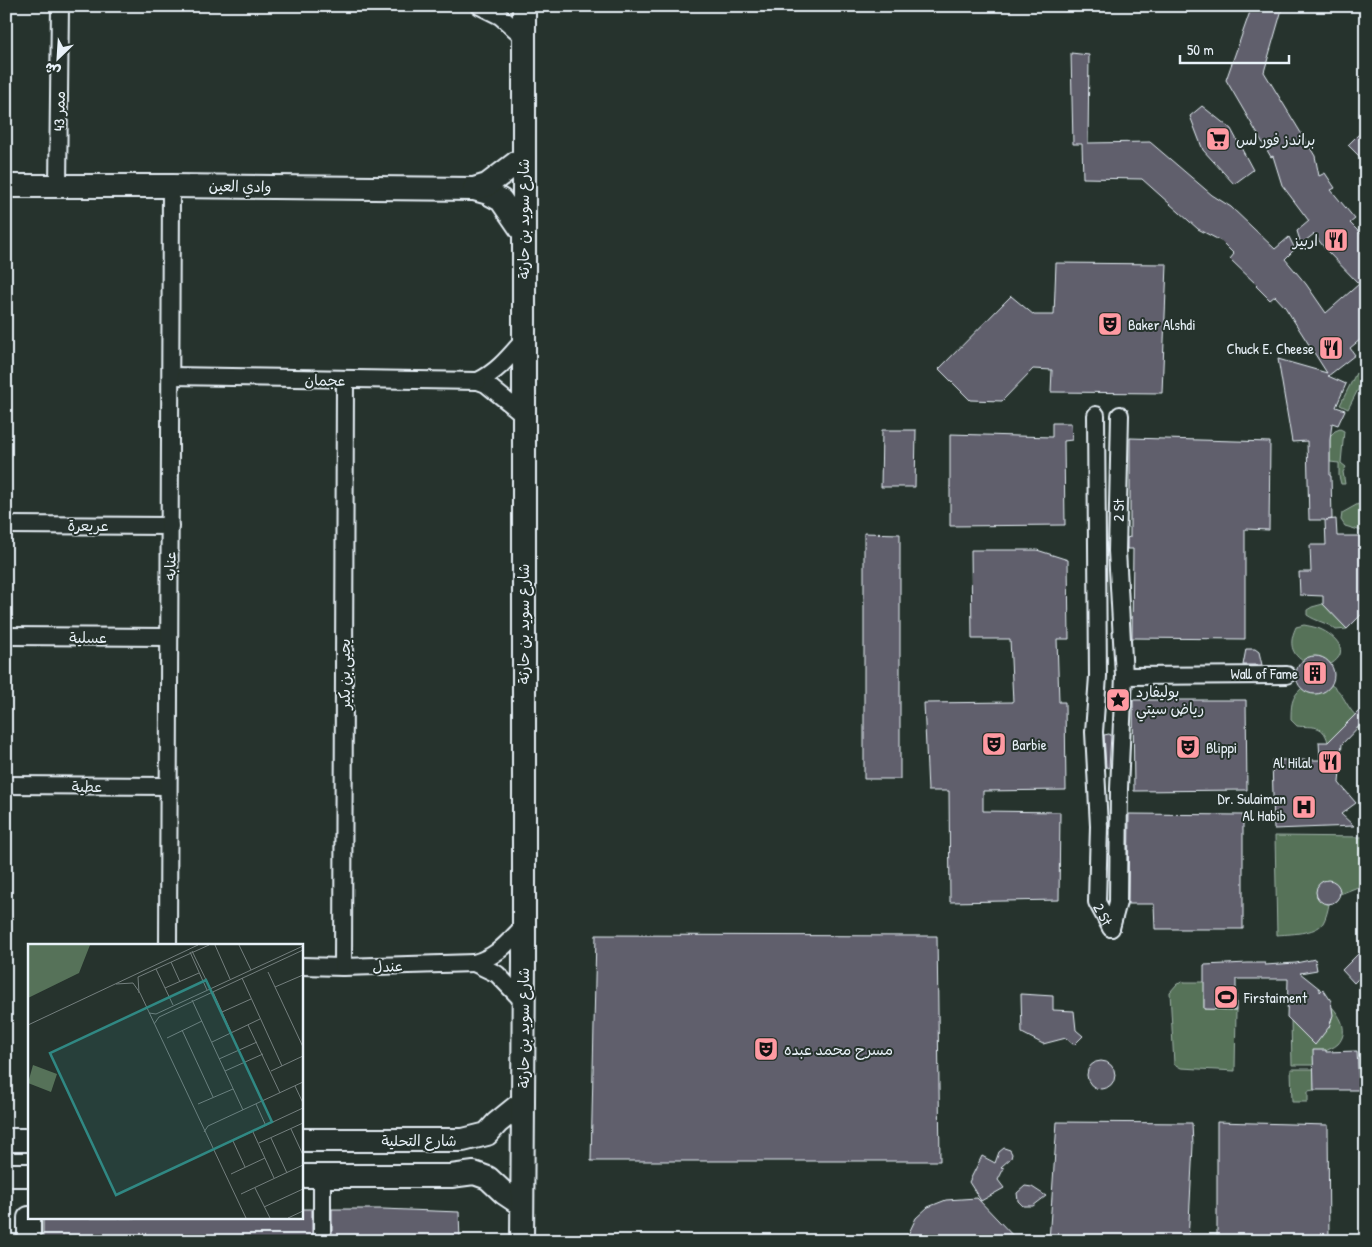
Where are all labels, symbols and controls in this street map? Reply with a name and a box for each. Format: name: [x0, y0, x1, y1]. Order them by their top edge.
north arrow: [32, 32, 82, 82]
scale bar: [1180, 32, 1288, 64]
text: 50 m: [1187, 39, 1214, 60]
text: ش: [41, 58, 63, 82]
street label: ممر 43: [48, 91, 70, 131]
supermarket icon: براندز فور لس: [1205, 126, 1231, 152]
place label: براندز فور لس: [1236, 129, 1315, 150]
street label: شارع سويد بن حارثة: [513, 159, 534, 279]
street label: وادي العين: [208, 175, 272, 198]
restaurant icon: اربيز: [1323, 227, 1349, 253]
place label: اربيز: [1291, 230, 1318, 251]
theatre icon: Baker Alshdi: [1097, 311, 1123, 337]
place label: Baker Alshdi: [1128, 314, 1196, 335]
restaurant icon: Chuck E. Cheese: [1318, 335, 1344, 361]
place label: Chuck E. Cheese: [1226, 338, 1314, 359]
street label: عجمان: [304, 369, 346, 391]
street label: 2 St: [1107, 498, 1129, 522]
street label: عريعرة: [67, 515, 109, 536]
street label: عنابه: [159, 551, 181, 581]
street label: شارع سويد بن حارثة: [513, 564, 534, 684]
street label: عسلية: [69, 627, 107, 648]
street label: يحيى بن بكير: [334, 639, 355, 711]
building icon: Wall of Fame: [1302, 660, 1328, 686]
place label: Wall of Fame: [1230, 663, 1298, 684]
place label: بوليفارد رياض سيتي: [1136, 681, 1204, 722]
place icon: بوليفارد رياض سيتي: [1105, 687, 1131, 713]
theatre icon: Barbie: [981, 731, 1007, 757]
place label: Barbie: [1012, 734, 1047, 755]
theatre icon: Blippi: [1175, 734, 1201, 760]
place label: Blippi: [1206, 737, 1237, 758]
restaurant icon: Al Hilal: [1317, 749, 1343, 775]
place label: Al Hilal: [1273, 752, 1312, 773]
street label: عطية: [72, 776, 102, 797]
place label: Dr. Sulaiman Al Habib: [1217, 788, 1286, 826]
hospital icon: Dr. Sulaiman Al Habib: [1291, 794, 1317, 820]
street label: 2 St: [1089, 899, 1118, 930]
inset map: [28, 944, 302, 1220]
street label: عندل: [372, 955, 404, 977]
street label: شارع سويد بن حارثة: [513, 968, 534, 1088]
sports icon: Firstaiment: [1213, 984, 1239, 1010]
place label: Firstaiment: [1243, 987, 1308, 1008]
theatre icon: مسرح محمد عبده: [753, 1036, 779, 1062]
place label: مسرح محمد عبده: [784, 1039, 893, 1060]
street label: شارع التحلية: [381, 1130, 457, 1151]

